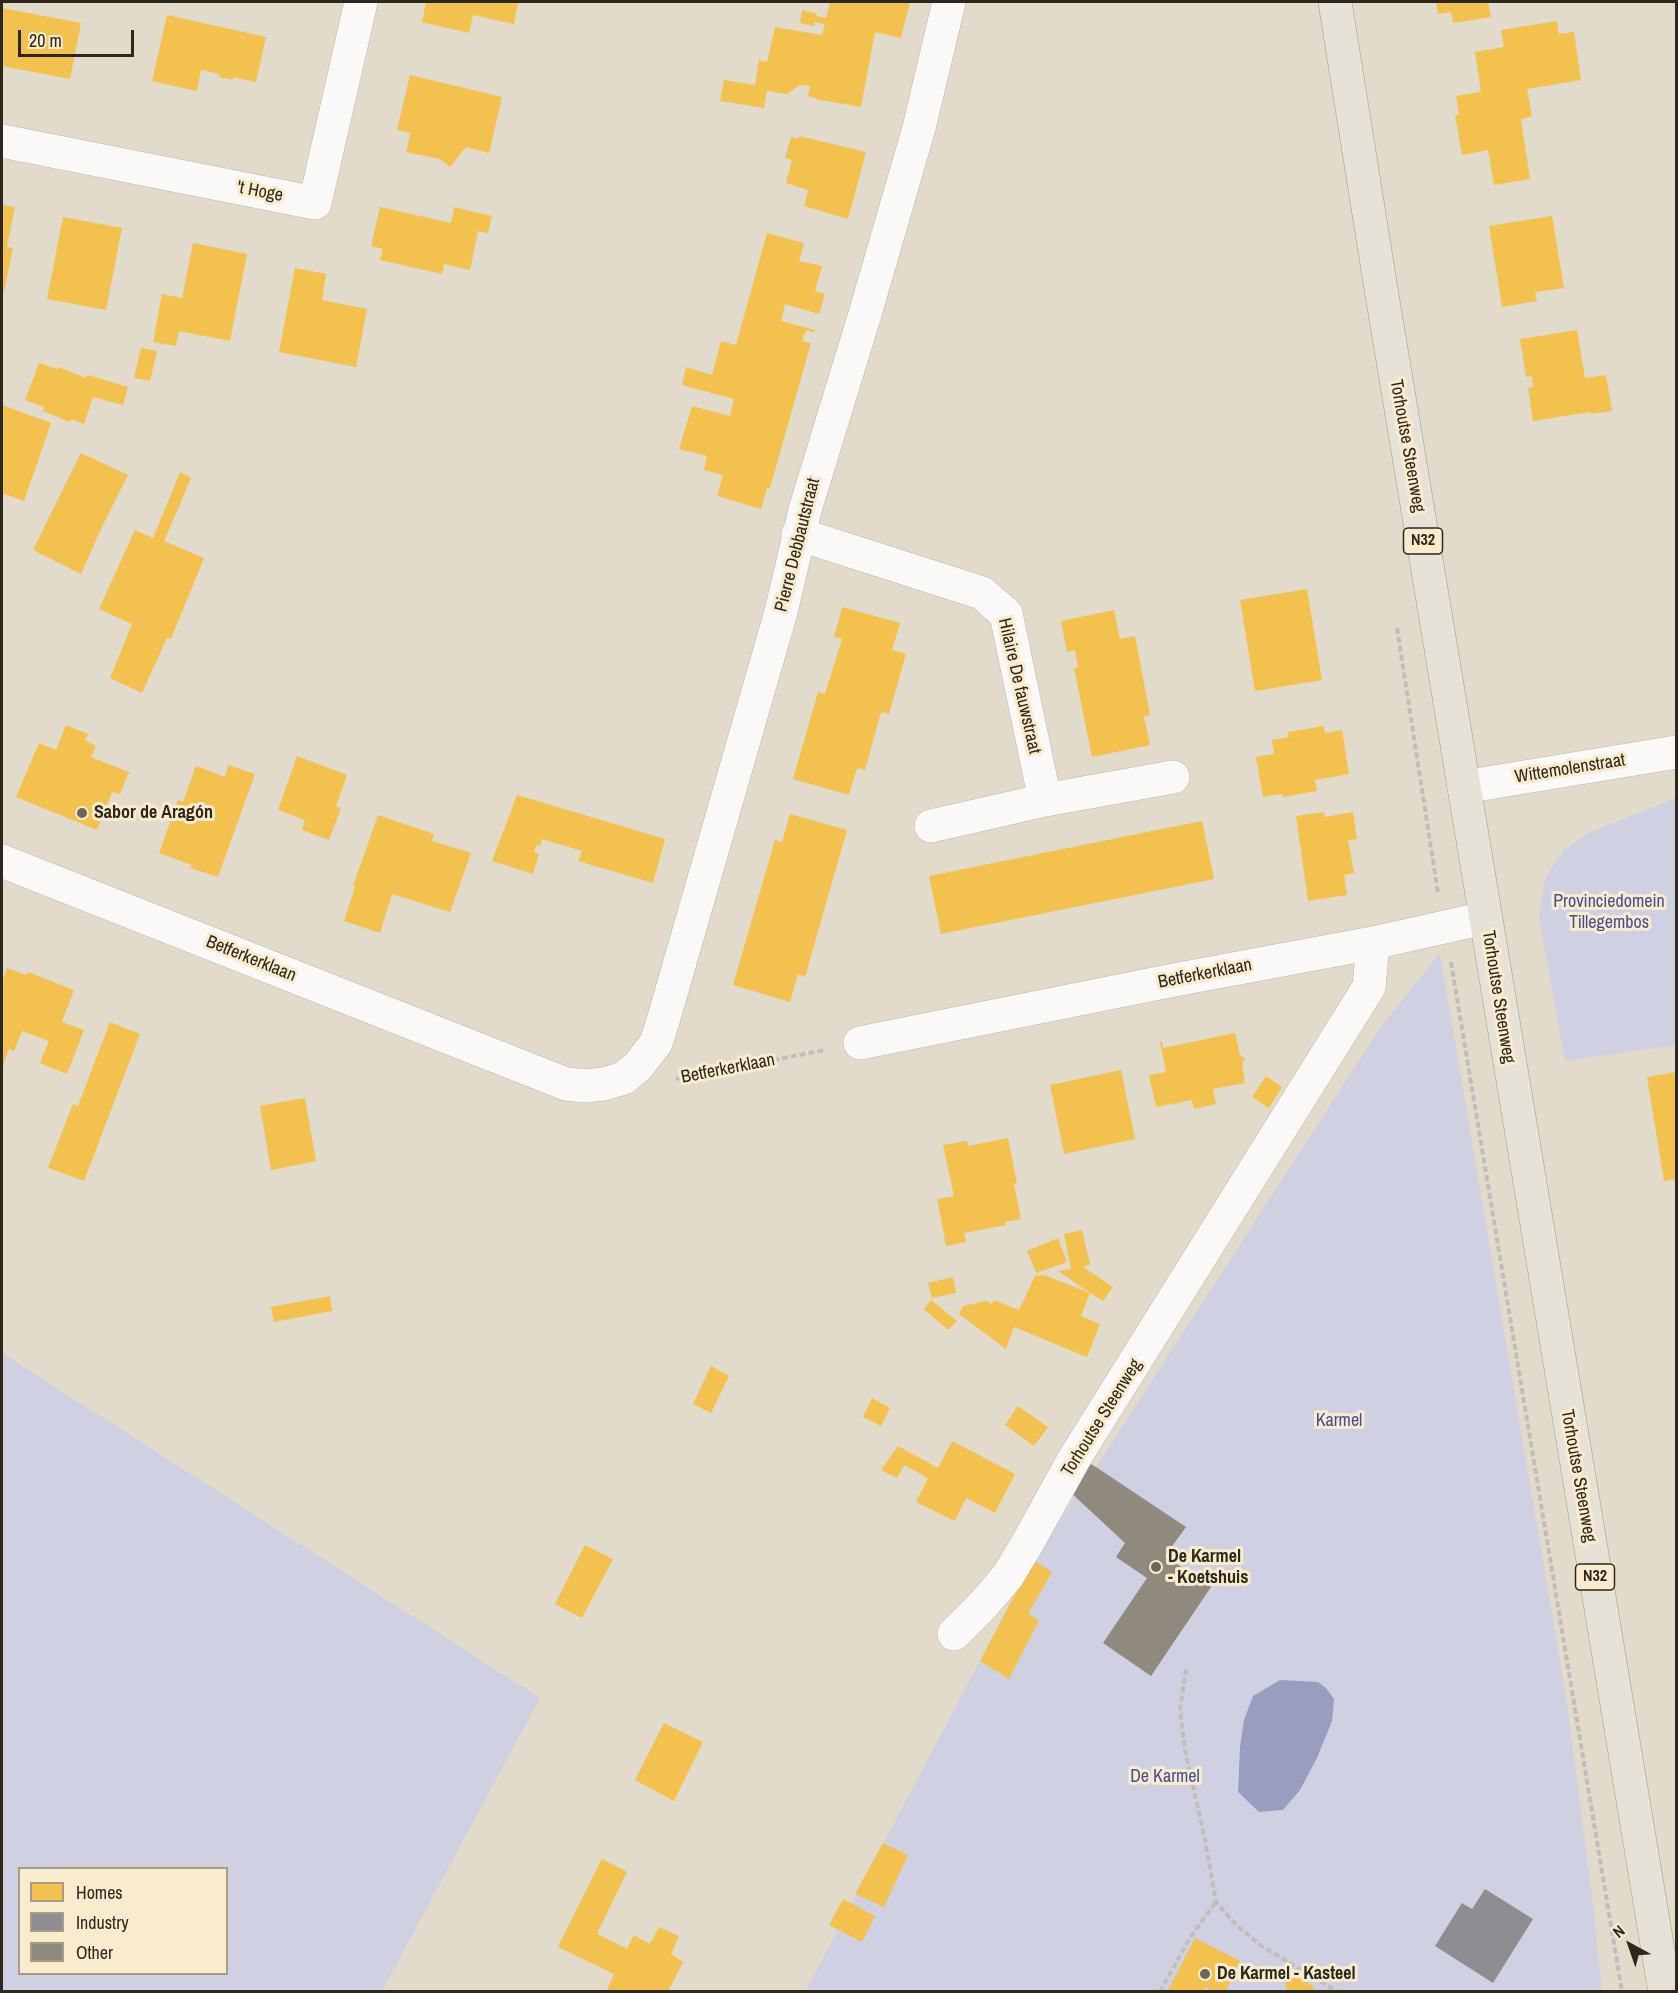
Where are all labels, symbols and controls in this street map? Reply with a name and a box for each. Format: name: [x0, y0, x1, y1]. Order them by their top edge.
scale bar: [21, 18, 136, 56]
text: 20 m: [29, 28, 62, 53]
street label: 't Hoge: [235, 177, 285, 207]
street label: Torhoutse Steenweg: [1385, 378, 1429, 514]
street label: Pierre Debbautstraat: [771, 476, 825, 614]
road number: N32: [1404, 528, 1442, 554]
street label: Hilaire De fauwstraat: [993, 616, 1045, 756]
street label: Wittemolenstraat: [1513, 750, 1627, 788]
place label: Sabor de Aragón: [94, 802, 213, 824]
marker: Sabor de Aragón: [75, 806, 89, 820]
park label: Provinciedomein Tillegembos: [1553, 891, 1665, 934]
street label: Torhoutse Steenweg: [1477, 929, 1519, 1065]
street label: Betferkerklaan: [203, 931, 299, 987]
street label: Betferkerklaan: [1156, 954, 1254, 994]
street label: Betferkerklaan: [679, 1049, 777, 1089]
street label: Torhoutse Steenweg: [1057, 1355, 1147, 1481]
street label: Torhoutse Steenweg: [1556, 1408, 1600, 1544]
park label: Karmel: [1316, 1410, 1362, 1432]
place label: De Karmel - Koetshuis: [1168, 1546, 1248, 1588]
marker: De Karmel - Koetshuis: [1149, 1560, 1163, 1574]
road number: N32: [1576, 1564, 1614, 1590]
park label: De Karmel: [1130, 1766, 1200, 1788]
legend: [18, 1867, 228, 1975]
text: Homes: [76, 1880, 123, 1905]
text: Industry: [76, 1910, 129, 1935]
north arrow: [1600, 1915, 1660, 1975]
text: N: [1608, 1920, 1629, 1943]
text: Other: [76, 1940, 113, 1965]
place label: De Karmel - Kasteel: [1217, 1963, 1356, 1985]
marker: De Karmel - Kasteel: [1198, 1967, 1212, 1981]

